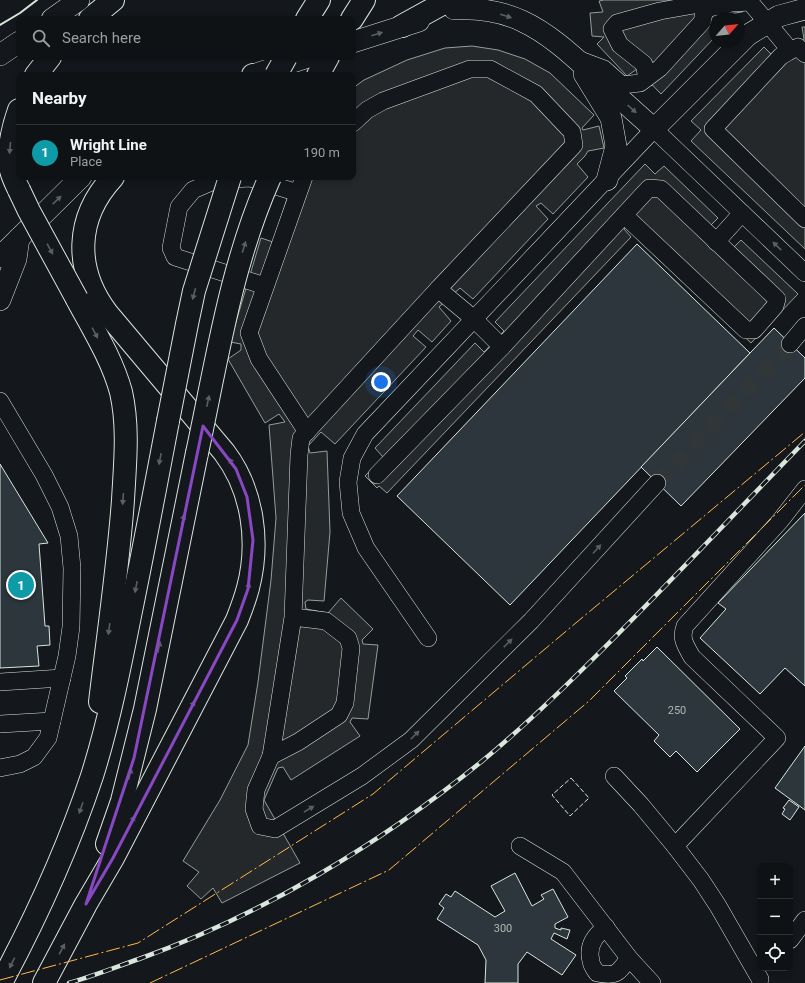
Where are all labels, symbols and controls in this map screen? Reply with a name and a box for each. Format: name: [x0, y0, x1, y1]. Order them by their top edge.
north arrow: [709, 12, 745, 48]
one-way arrow: [500, 13, 512, 19]
search box: [16, 16, 356, 60]
icon: search: [30, 27, 52, 49]
text: Search here: [62, 29, 141, 47]
one-way arrow: [372, 31, 384, 37]
text: Nearby: [32, 88, 87, 108]
one-way arrow: [627, 104, 636, 113]
text: Wright Line: [70, 136, 147, 154]
one-way arrow: [7, 142, 14, 154]
text: 1: [41, 145, 49, 160]
text: 190 m: [303, 145, 340, 160]
text: Place: [70, 154, 102, 169]
one-way arrow: [52, 195, 62, 205]
one-way arrow: [242, 241, 248, 253]
one-way arrow: [772, 241, 782, 251]
one-way arrow: [46, 243, 53, 255]
one-way arrow: [191, 289, 197, 301]
one-way arrow: [92, 327, 99, 339]
your location: [371, 372, 391, 392]
one-way arrow: [205, 395, 211, 407]
one-way arrow: [157, 453, 163, 465]
one-way arrow: [228, 458, 236, 468]
one-way arrow: [119, 493, 126, 505]
one-way arrow: [181, 513, 187, 526]
one-way arrow: [592, 543, 601, 554]
pin: 1: [8, 570, 34, 600]
one-way arrow: [133, 581, 139, 593]
one-way arrow: [245, 582, 251, 594]
one-way arrow: [106, 622, 112, 635]
one-way arrow: [503, 638, 513, 648]
one-way arrow: [156, 641, 162, 653]
one-way arrow: [189, 700, 196, 711]
house number: 250: [668, 704, 686, 717]
one-way arrow: [410, 730, 420, 740]
one-way arrow: [127, 768, 133, 780]
one-way arrow: [78, 802, 84, 814]
one-way arrow: [303, 805, 315, 812]
one-way arrow: [129, 815, 135, 827]
map controls: [757, 863, 793, 971]
button: +: [757, 863, 793, 899]
button: −: [757, 899, 793, 935]
house number: 300: [494, 922, 512, 935]
button: locate: [757, 935, 793, 971]
one-way arrow: [59, 943, 65, 954]
one-way arrow: [8, 957, 15, 969]

